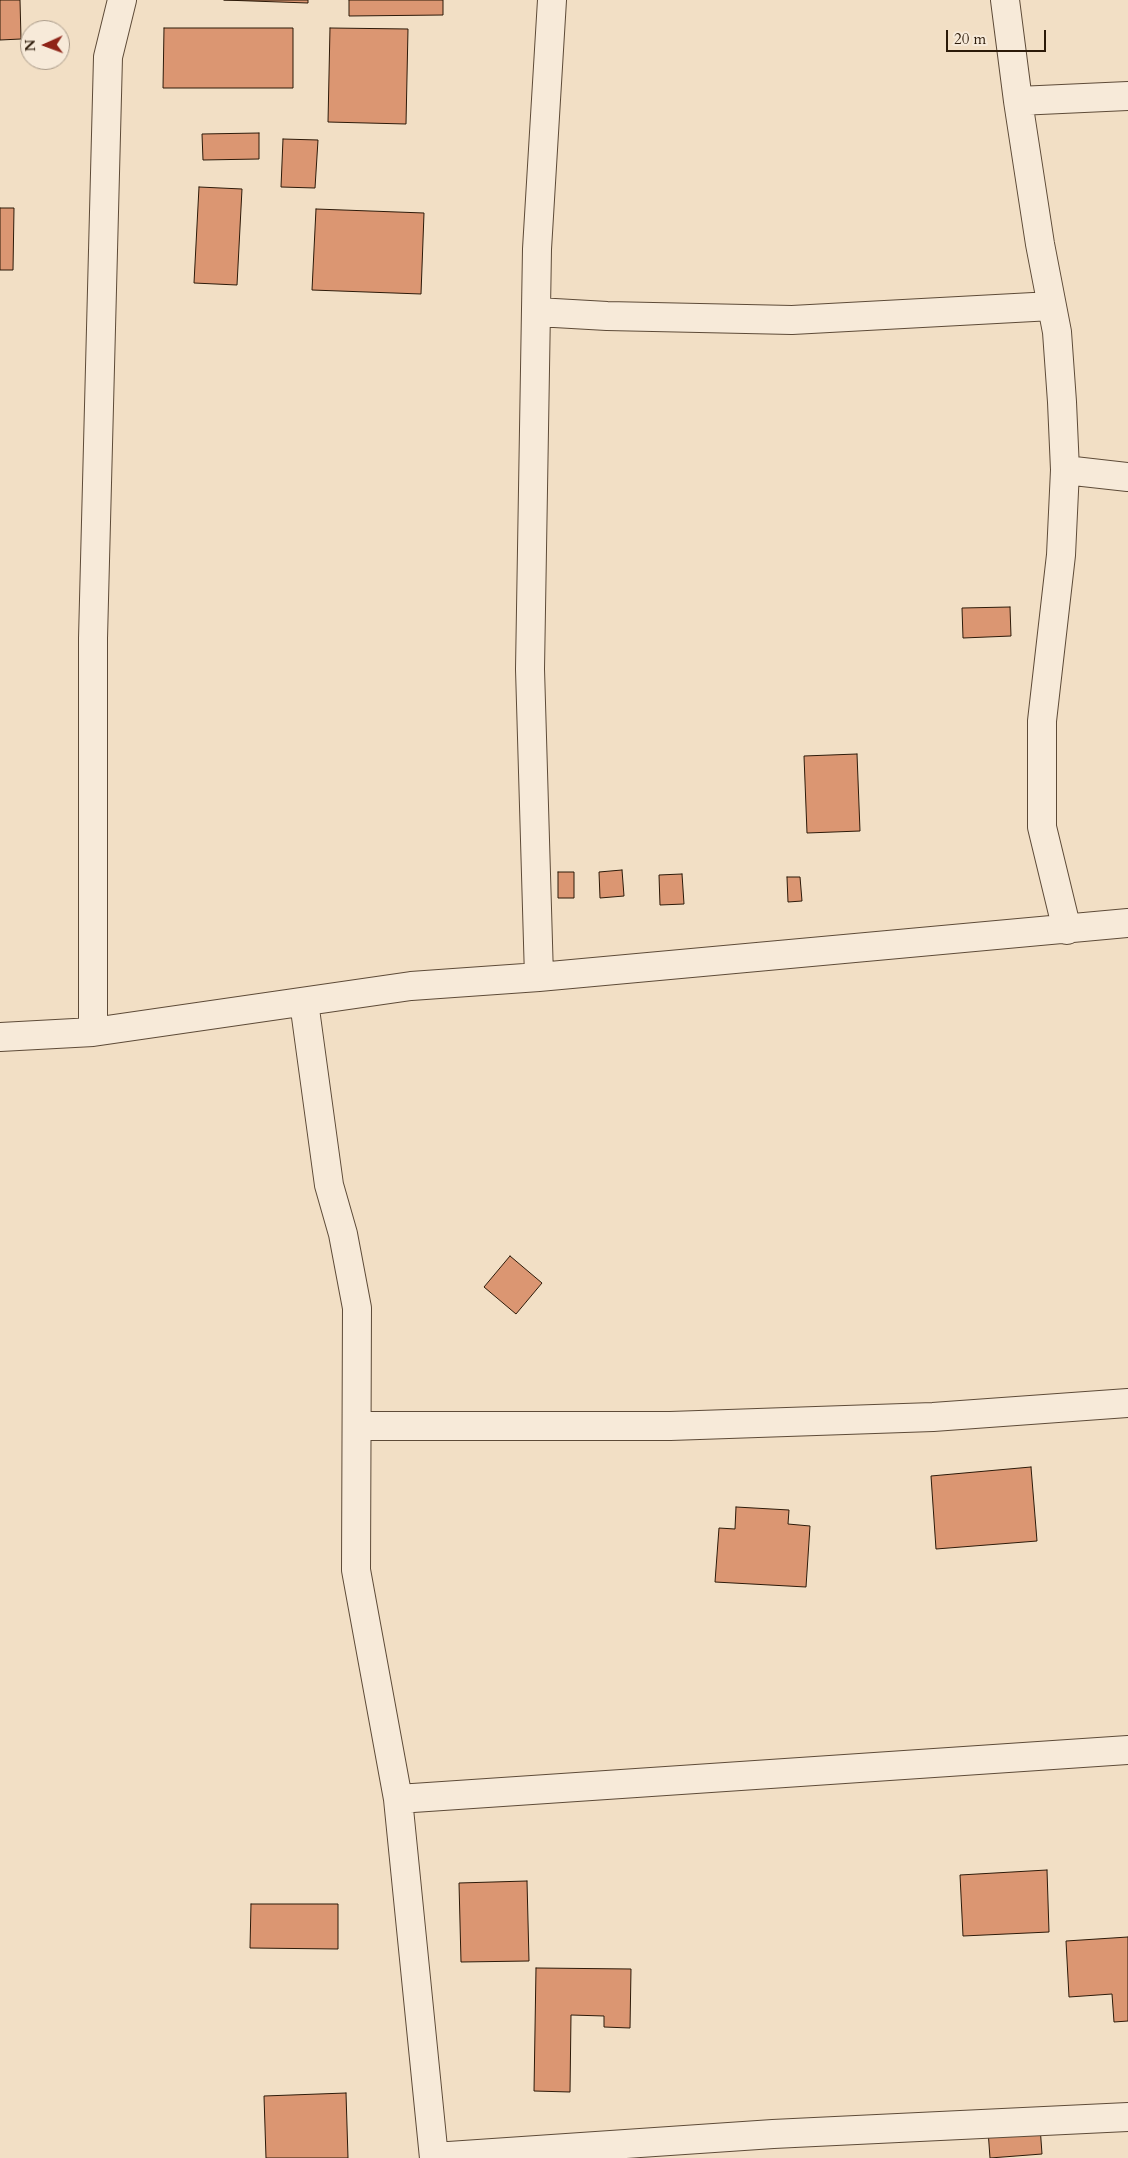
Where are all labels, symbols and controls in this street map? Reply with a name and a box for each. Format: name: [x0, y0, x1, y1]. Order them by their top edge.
north arrow: [20, 20, 70, 70]
scale bar: [948, 20, 1048, 52]
text: 20 m: [954, 29, 986, 49]
text: N: [21, 39, 40, 52]

